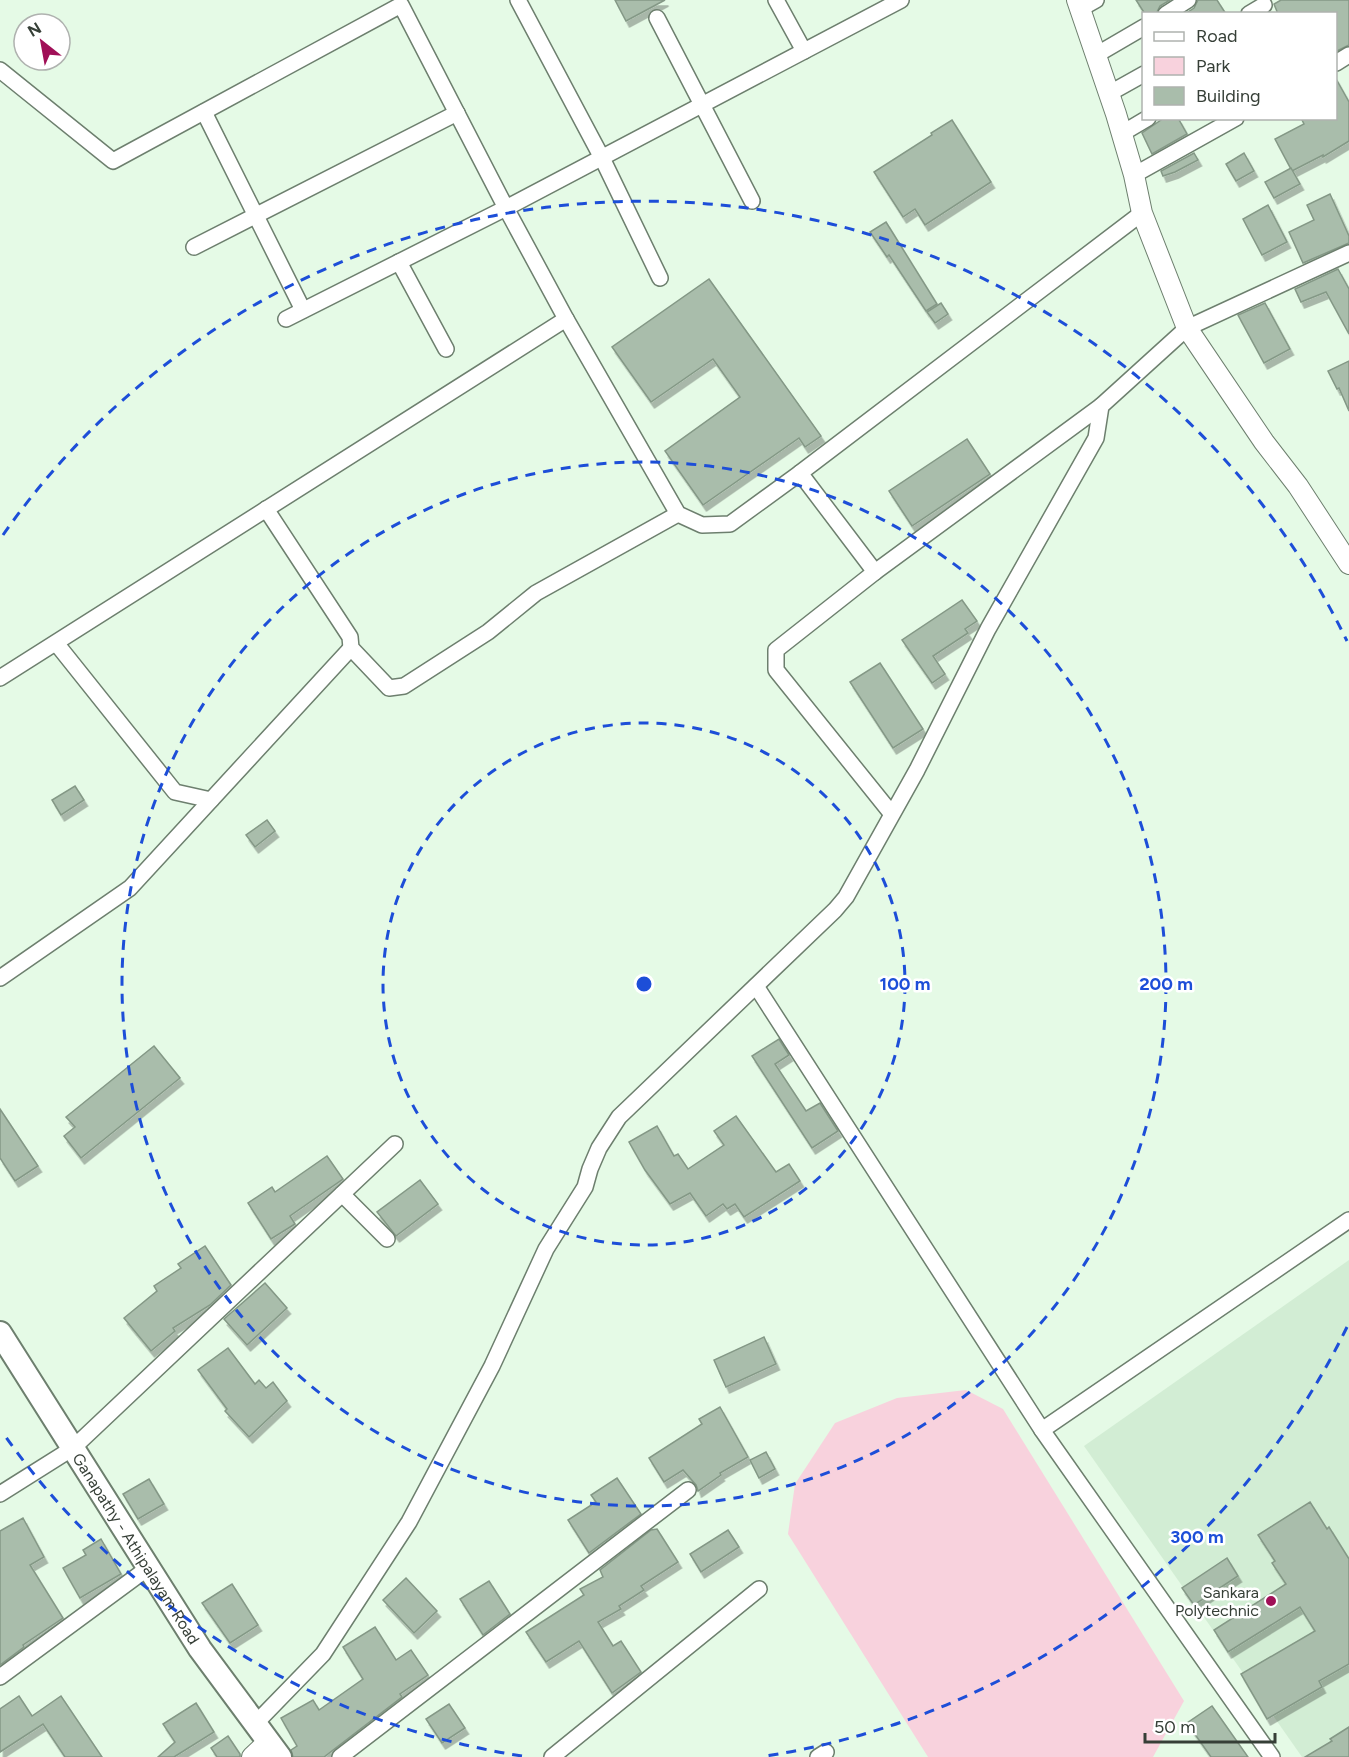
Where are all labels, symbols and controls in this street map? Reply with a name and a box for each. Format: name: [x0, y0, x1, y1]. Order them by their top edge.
north arrow: [12, 12, 72, 72]
legend: [1142, 12, 1337, 120]
text: N: [24, 18, 45, 41]
text: Road: [1196, 25, 1237, 47]
text: Park: [1196, 55, 1231, 77]
text: Building: [1196, 85, 1261, 107]
text: 100 m: [880, 973, 930, 995]
text: 200 m: [1139, 973, 1193, 995]
centre of rings: [634, 974, 654, 994]
street label: Ganapathy - Athipalayam Road: [68, 1450, 204, 1648]
text: 300 m: [1170, 1526, 1224, 1548]
place label: Sankara Polytechnic: [1175, 1583, 1259, 1620]
marker: Sankara Polytechnic: [1264, 1594, 1278, 1608]
scale bar: [1145, 1706, 1276, 1744]
text: 50 m: [1154, 1716, 1196, 1738]

